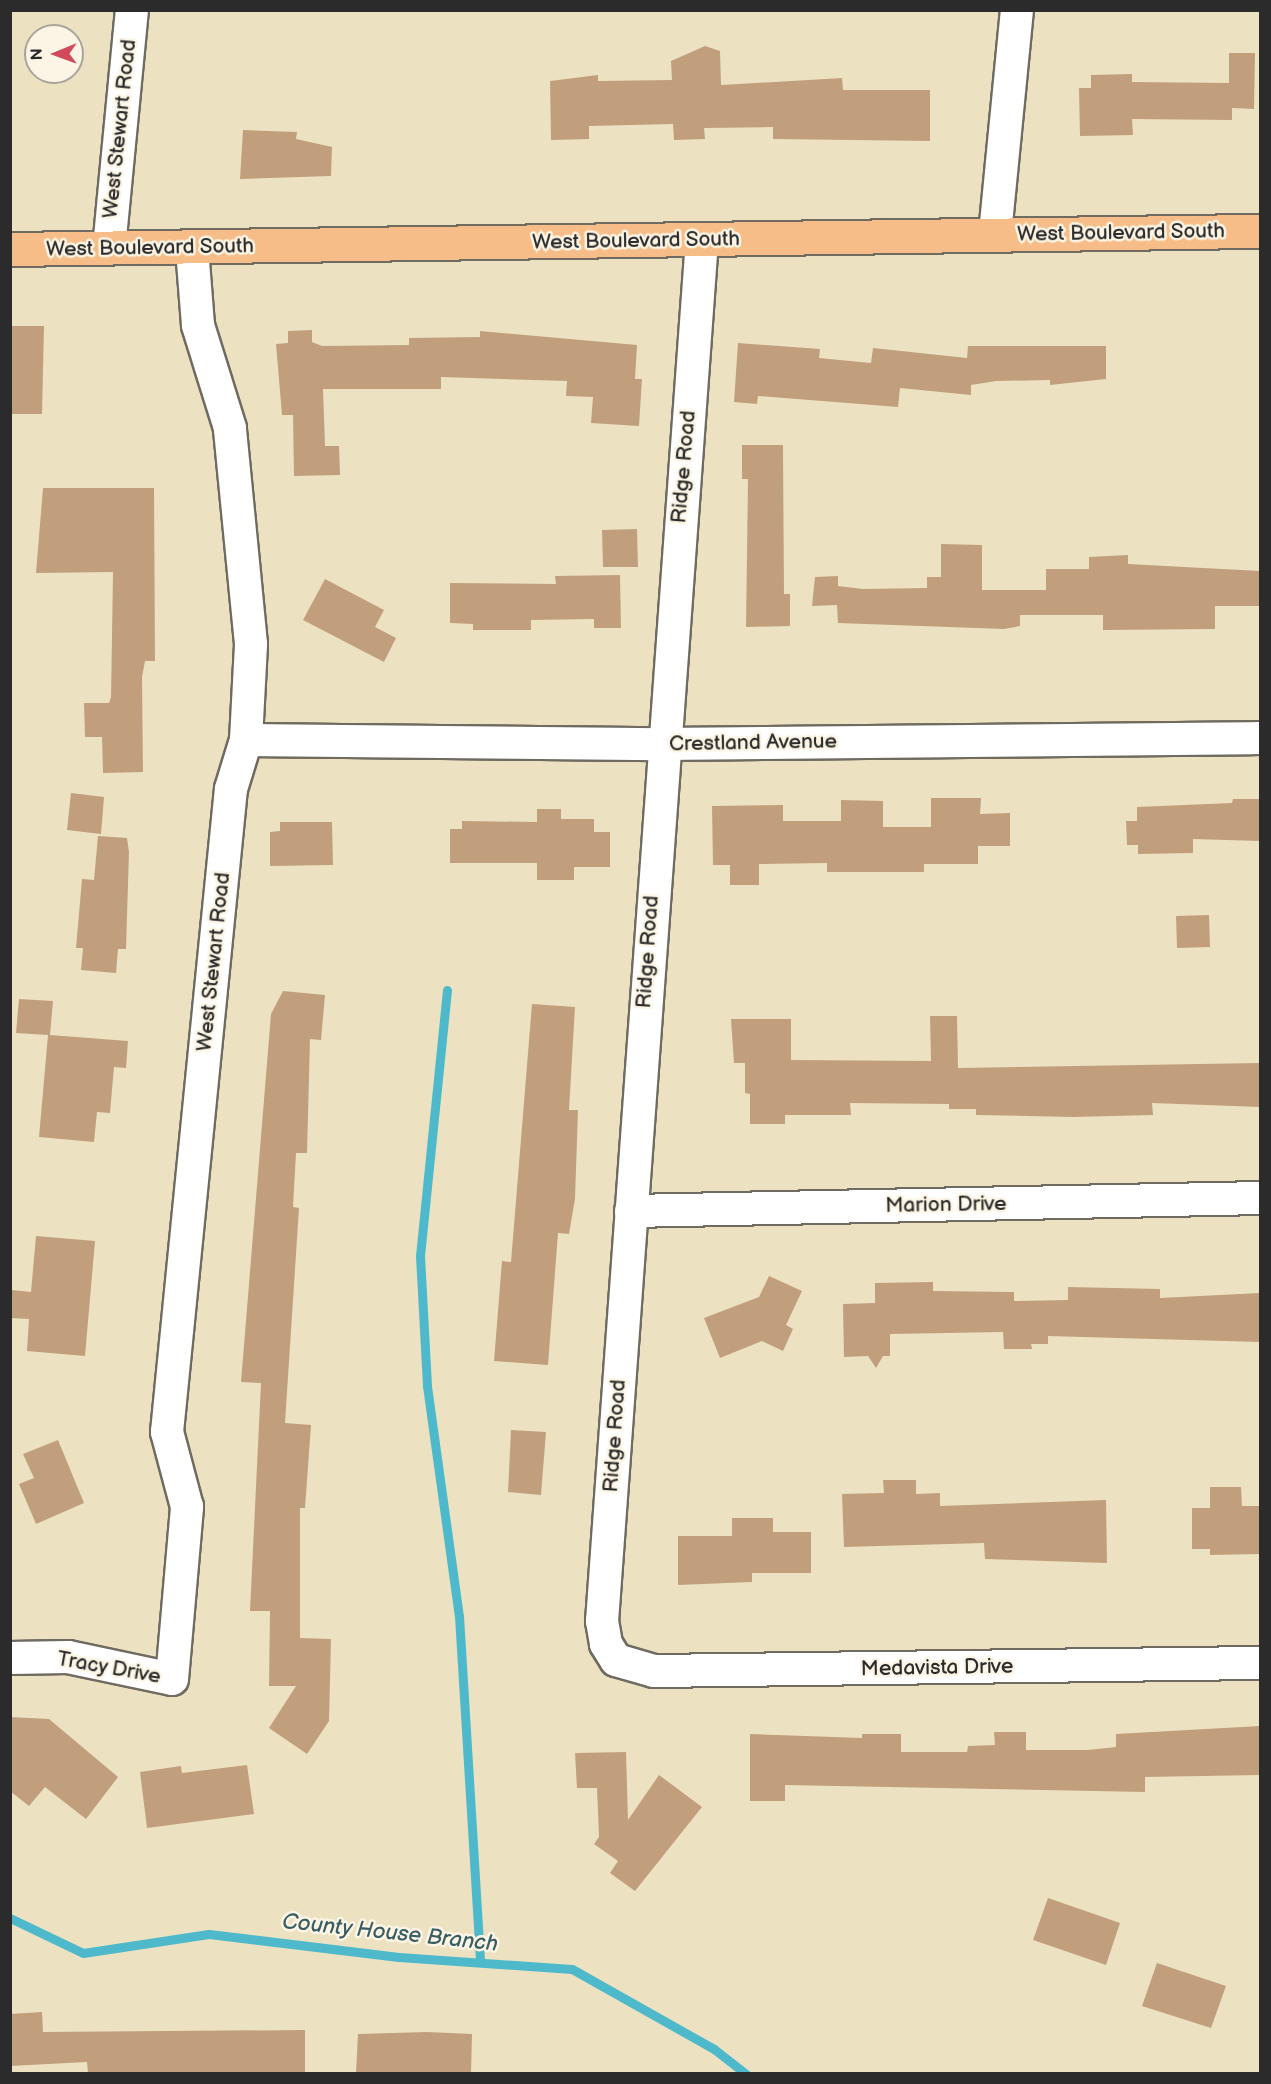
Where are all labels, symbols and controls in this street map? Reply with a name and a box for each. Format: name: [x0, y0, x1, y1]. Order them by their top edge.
north arrow: [24, 24, 84, 84]
street label: West Stewart Road: [98, 38, 142, 220]
text: N: [28, 48, 47, 60]
street label: West Boulevard South: [1017, 219, 1225, 247]
street label: West Boulevard South: [532, 227, 740, 255]
street label: West Boulevard South: [46, 234, 254, 262]
street label: Ridge Road: [667, 410, 701, 524]
street label: Crestland Avenue: [669, 729, 837, 757]
street label: West Stewart Road: [192, 871, 236, 1053]
street label: Ridge Road: [631, 895, 665, 1009]
street label: Marion Drive: [885, 1191, 1007, 1219]
street label: Ridge Road: [598, 1379, 632, 1493]
street label: Tracy Drive: [55, 1646, 163, 1690]
street label: Medavista Drive: [860, 1654, 1014, 1682]
water label: County House Branch: [280, 1908, 500, 1958]

